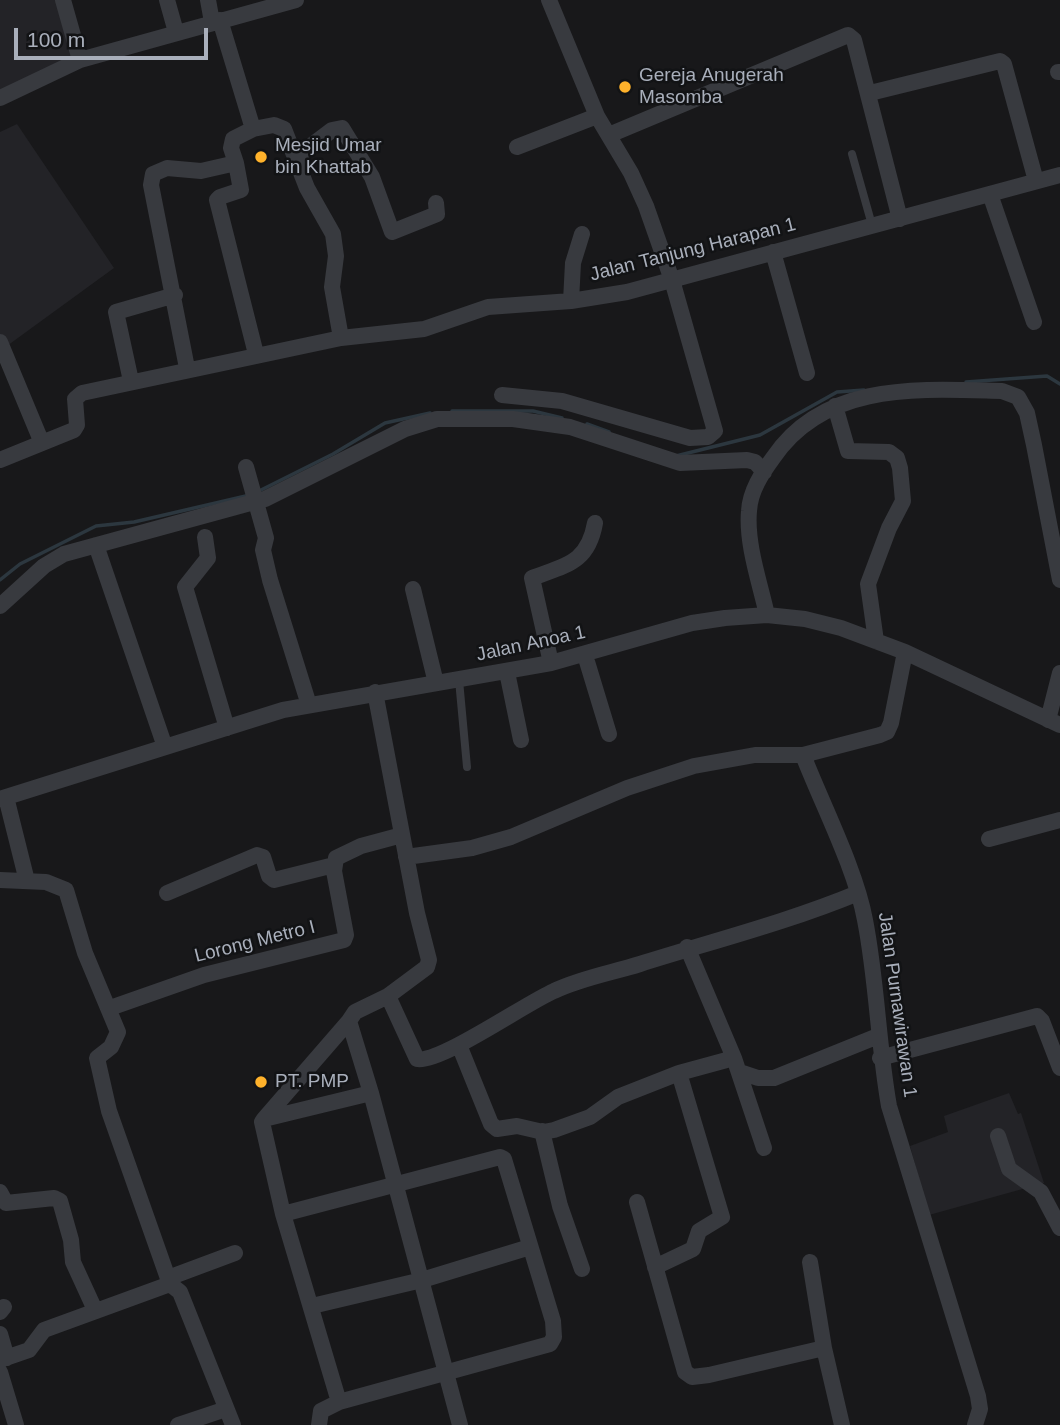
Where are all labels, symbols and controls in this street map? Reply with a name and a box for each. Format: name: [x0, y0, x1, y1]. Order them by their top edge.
scale bar: [18, 14, 212, 58]
text: 100 m: [27, 28, 85, 51]
place label: Gereja Anugerah Masomba: [639, 65, 784, 109]
marker: Gereja Anugerah Masomba: [617, 79, 633, 95]
place label: Mesjid Umar bin Khattab: [275, 135, 382, 179]
marker: Mesjid Umar bin Khattab: [253, 149, 269, 165]
street label: Jalan Tanjung Harapan 1: [588, 213, 798, 287]
street label: Jalan Anoa 1: [474, 621, 588, 667]
street label: Jalan Purnawirawan 1: [873, 911, 921, 1099]
street label: Lorong Metro I: [192, 916, 318, 968]
place label: PT. PMP: [275, 1071, 349, 1093]
marker: PT. PMP: [253, 1074, 269, 1090]

